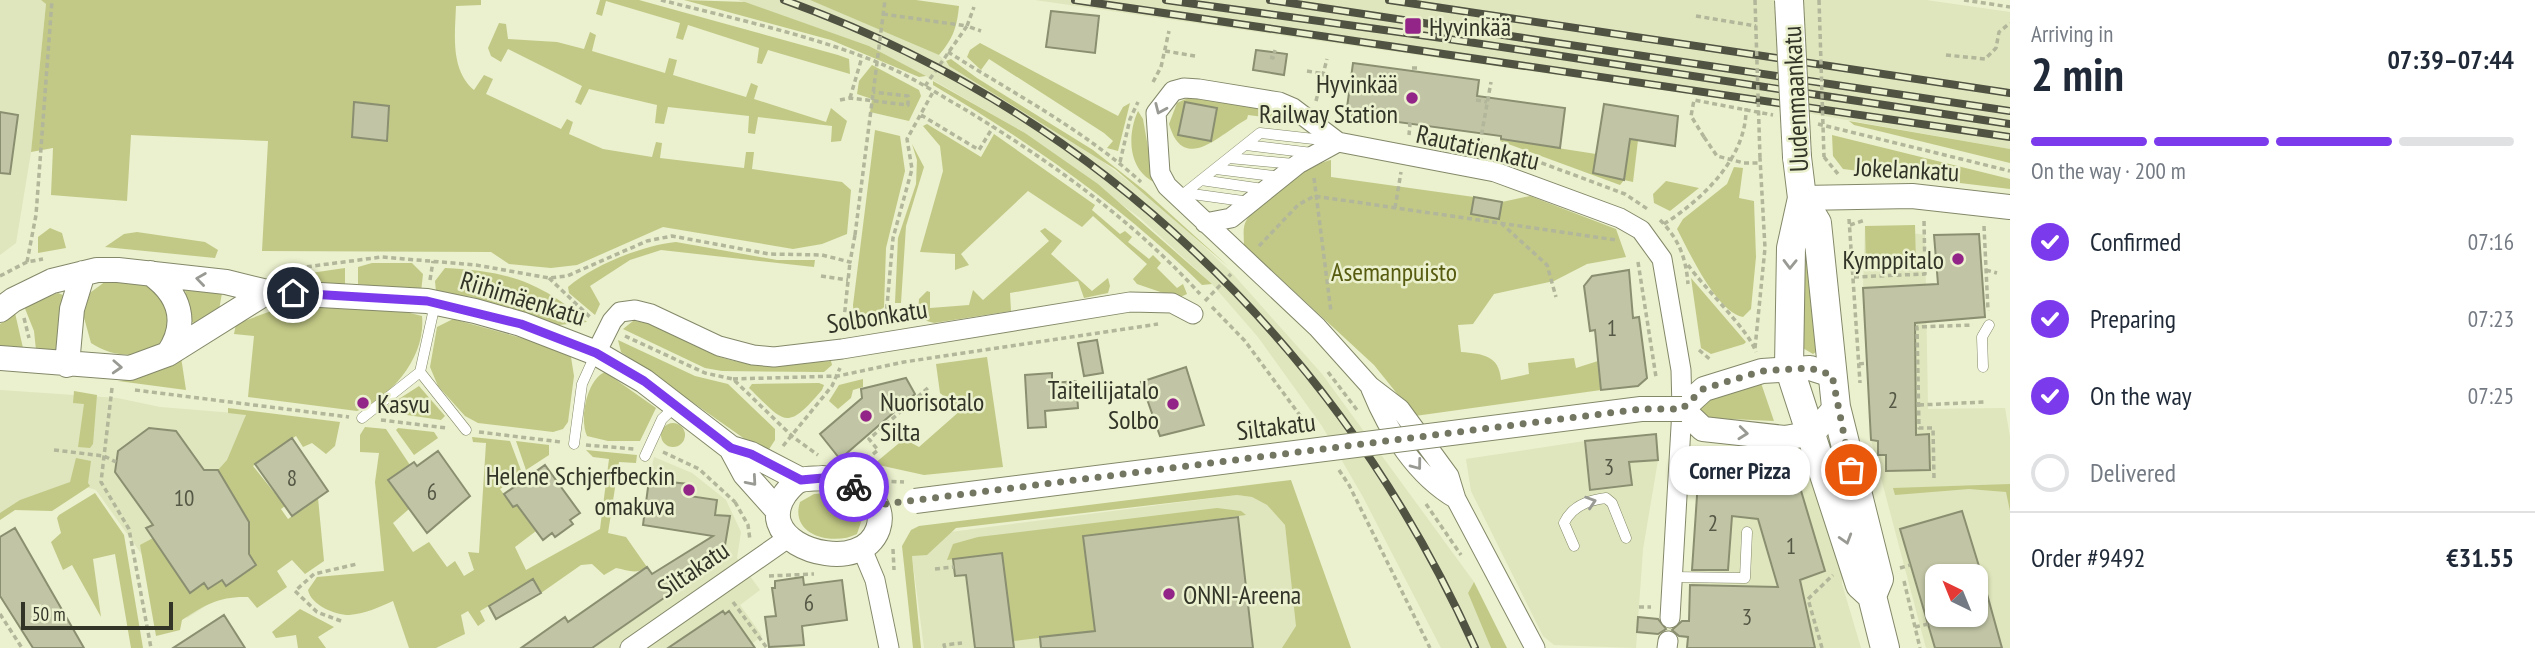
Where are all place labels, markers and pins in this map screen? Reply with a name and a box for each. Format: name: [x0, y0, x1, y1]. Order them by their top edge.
place label: Hyvinkää: [1429, 10, 1511, 43]
marker: Hyvinkää: [1403, 16, 1423, 36]
place label: Hyvinkää Railway Station: [1259, 67, 1398, 130]
marker: Hyvinkää Railway Station: [1404, 90, 1420, 106]
place label: Kymppitalo: [1842, 243, 1944, 276]
marker: Kymppitalo: [1950, 251, 1966, 267]
pin: [263, 263, 323, 323]
place label: Taiteilijatalo Solbo: [1048, 373, 1159, 436]
place label: Nuorisotalo Silta: [880, 385, 984, 448]
place label: Kasvu: [377, 387, 430, 420]
marker: Kasvu: [355, 395, 371, 411]
marker: Taiteilijatalo Solbo: [1165, 396, 1181, 412]
marker: Nuorisotalo Silta: [858, 408, 874, 424]
pin: [1821, 440, 1881, 500]
callout: Corner Pizza: [1669, 446, 1809, 494]
place label: Helene Schjerfbeckin omakuva: [486, 459, 675, 522]
marker: Helene Schjerfbeckin omakuva: [681, 482, 697, 498]
place label: ONNI-Areena: [1183, 578, 1301, 611]
marker: ONNI-Areena: [1161, 586, 1177, 602]

